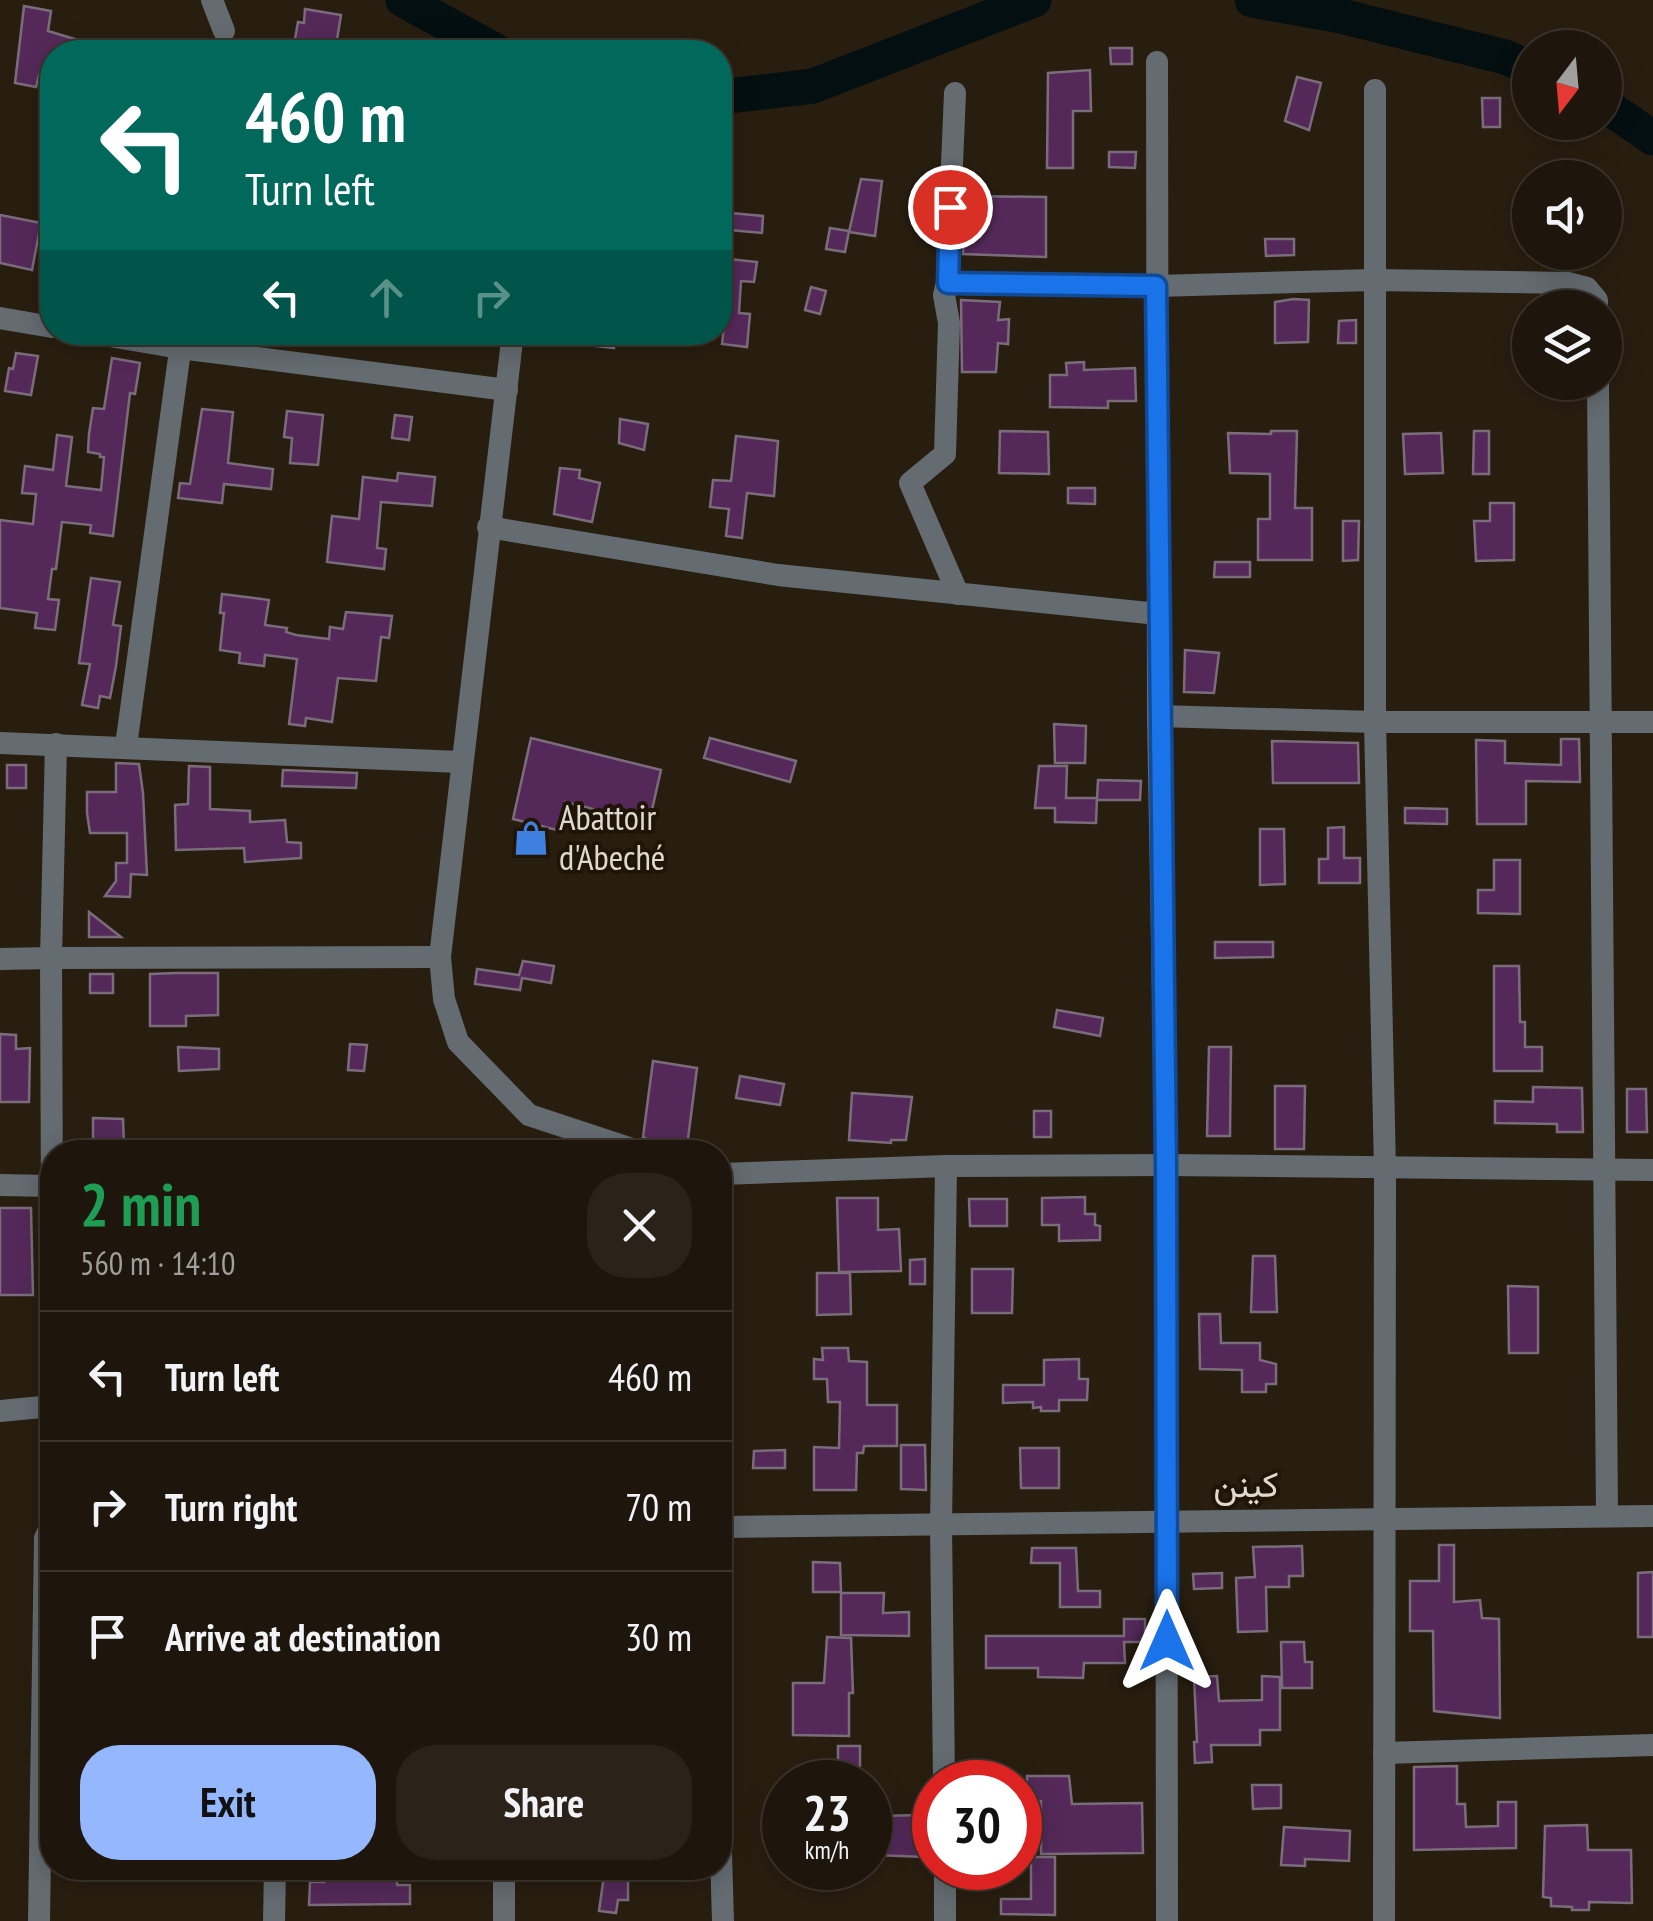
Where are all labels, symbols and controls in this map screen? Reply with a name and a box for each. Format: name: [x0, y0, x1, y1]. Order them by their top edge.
north arrow: [1512, 30, 1622, 140]
map controls: [1512, 30, 1622, 400]
text: 460 m: [245, 71, 406, 161]
icon: left: [80, 80, 210, 210]
text: Turn left: [245, 159, 375, 217]
button: sound: [1512, 160, 1622, 270]
pin: [908, 165, 993, 250]
icon: arrive: [923, 180, 978, 235]
icon: left: [254, 270, 309, 325]
icon: ahead: [359, 270, 414, 325]
icon: right: [464, 270, 519, 325]
button: layers: [1512, 290, 1622, 400]
place label: Abattoir d'Abeché: [559, 794, 665, 880]
shop icon: Abattoir d'Abeché: [512, 819, 550, 857]
text: 2 min: [80, 1165, 201, 1243]
button: close: [587, 1173, 692, 1278]
text: 560 m · 14:10: [80, 1242, 235, 1284]
icon: left: [80, 1349, 135, 1404]
text: Turn left: [165, 1352, 279, 1401]
text: 460 m: [608, 1352, 692, 1401]
street label: كينن: [1213, 1460, 1279, 1508]
icon: right: [80, 1479, 135, 1534]
text: Turn right: [165, 1482, 297, 1531]
text: 70 m: [625, 1482, 692, 1531]
position arrow: [1115, 1589, 1219, 1693]
icon: arrive: [80, 1609, 135, 1664]
text: Arrive at destination: [165, 1612, 441, 1661]
text: 30 m: [625, 1612, 692, 1661]
button: Exit: [80, 1745, 376, 1860]
button: Share: [396, 1745, 692, 1860]
speed limit sign: 30: [912, 1760, 1042, 1890]
text: 23: [803, 1780, 851, 1845]
text: km/h: [805, 1834, 849, 1866]

